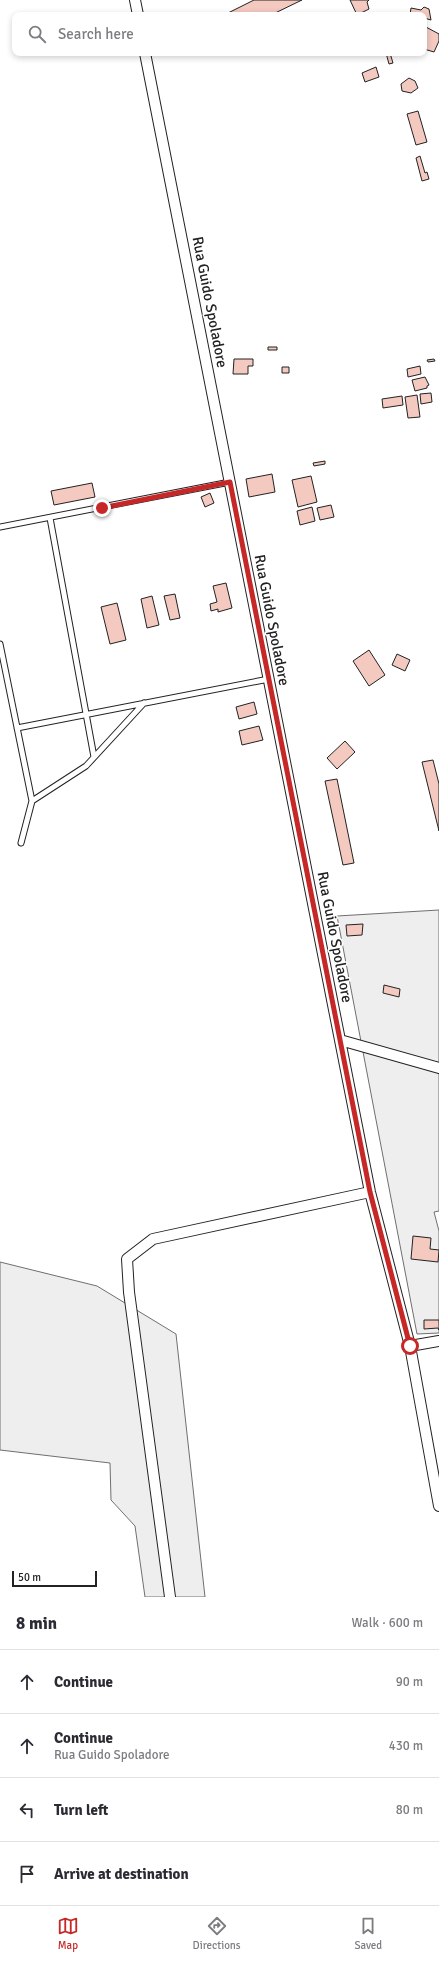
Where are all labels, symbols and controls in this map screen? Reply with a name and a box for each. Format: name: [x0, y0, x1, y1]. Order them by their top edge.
search box: [12, 12, 427, 56]
icon: search: [26, 23, 48, 45]
text: Search here: [58, 25, 134, 43]
street label: Rua Guido Spoladore: [188, 235, 232, 369]
route end: [93, 499, 111, 517]
street label: Rua Guido Spoladore: [250, 553, 294, 687]
street label: Rua Guido Spoladore: [313, 870, 357, 1004]
route start: [401, 1337, 419, 1355]
scale bar: [12, 1569, 97, 1588]
text: 50 m: [18, 1571, 41, 1584]
text: 8 min: [16, 1613, 57, 1634]
text: Walk · 600 m: [352, 1615, 423, 1631]
icon: ahead: [16, 1671, 38, 1693]
text: Continue: [54, 1673, 113, 1691]
text: 90 m: [396, 1674, 423, 1690]
text: Continue: [54, 1729, 113, 1747]
icon: ahead: [16, 1735, 38, 1757]
text: 430 m: [389, 1738, 423, 1754]
text: Rua Guido Spoladore: [54, 1747, 169, 1763]
icon: left: [16, 1799, 38, 1821]
text: Turn left: [54, 1801, 108, 1819]
text: 80 m: [396, 1802, 423, 1818]
icon: arrive: [16, 1863, 38, 1885]
text: Arrive at destination: [54, 1865, 189, 1883]
tab: Map: [57, 1915, 79, 1952]
tab: Directions: [193, 1915, 241, 1952]
tab: Saved: [354, 1915, 382, 1952]

